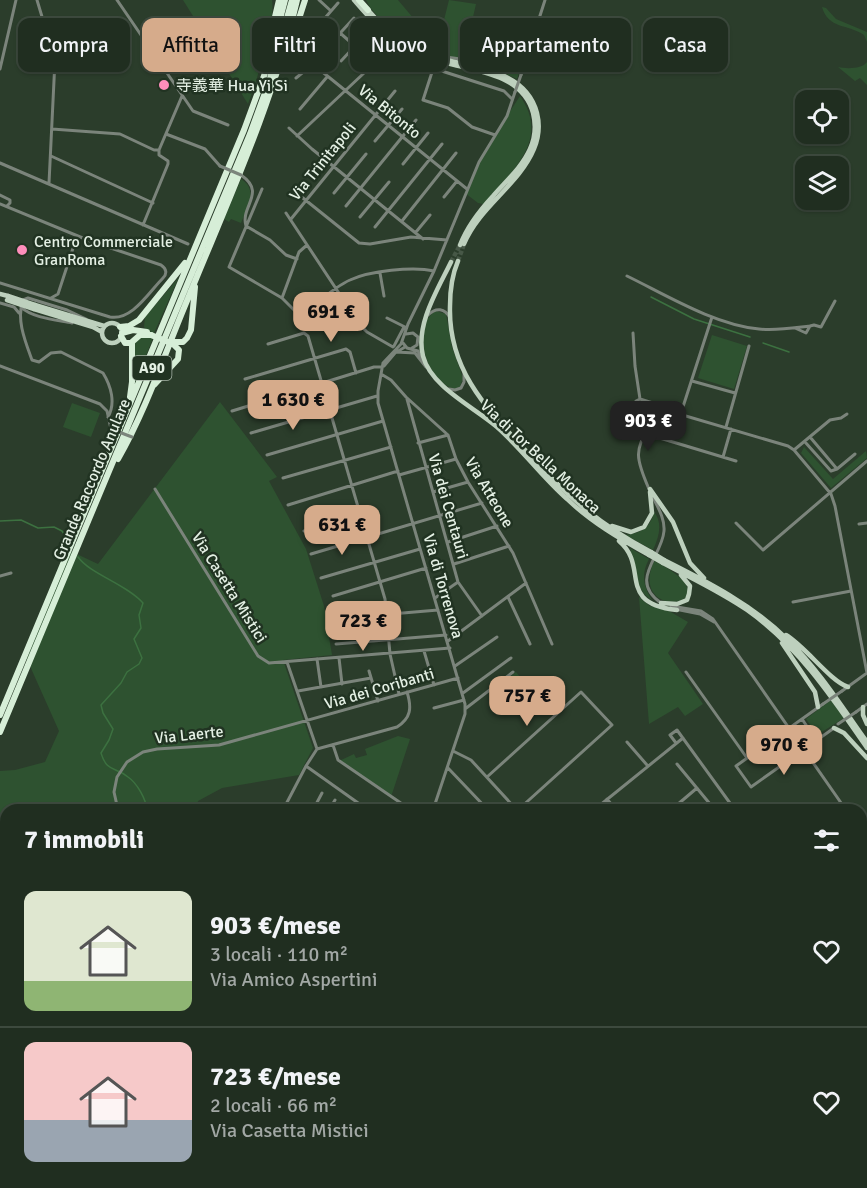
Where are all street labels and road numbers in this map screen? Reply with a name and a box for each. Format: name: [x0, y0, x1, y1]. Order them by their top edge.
street label: Via Bitonto: [354, 80, 425, 143]
street label: Via Trinitapoli: [285, 118, 361, 205]
road number: A90: [132, 356, 172, 380]
street label: Grande Raccordo Anulare: [49, 396, 135, 563]
street label: Via di Tor Bella Monaca: [476, 396, 605, 518]
street label: Via dei Centauri: [423, 451, 473, 561]
street label: Via Atteone: [460, 454, 518, 531]
street label: Via Casetta Mistici: [187, 528, 271, 647]
street label: Via di Torrenova: [419, 532, 468, 641]
street label: Via dei Coribanti: [322, 664, 436, 714]
street label: Via Laerte: [154, 721, 225, 749]

